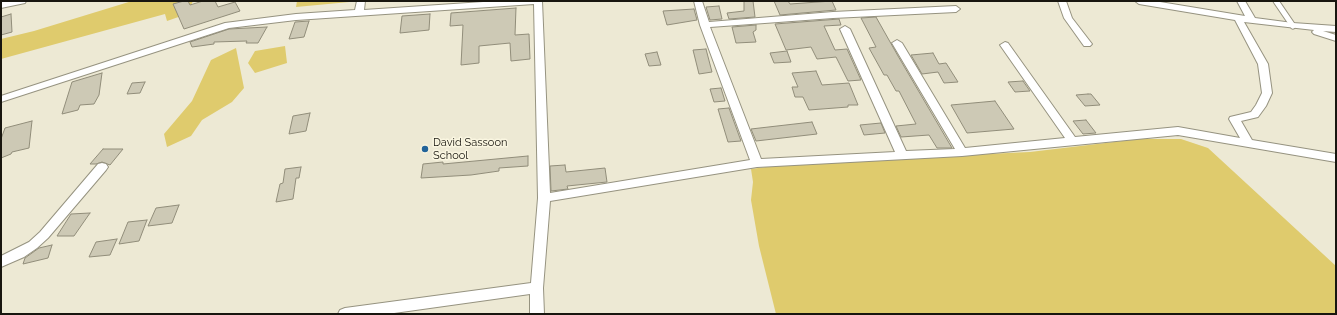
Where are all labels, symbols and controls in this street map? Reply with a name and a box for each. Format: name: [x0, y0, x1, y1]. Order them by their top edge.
place label: David Sassoon School: [433, 136, 507, 162]
marker: David Sassoon School: [420, 144, 430, 154]

